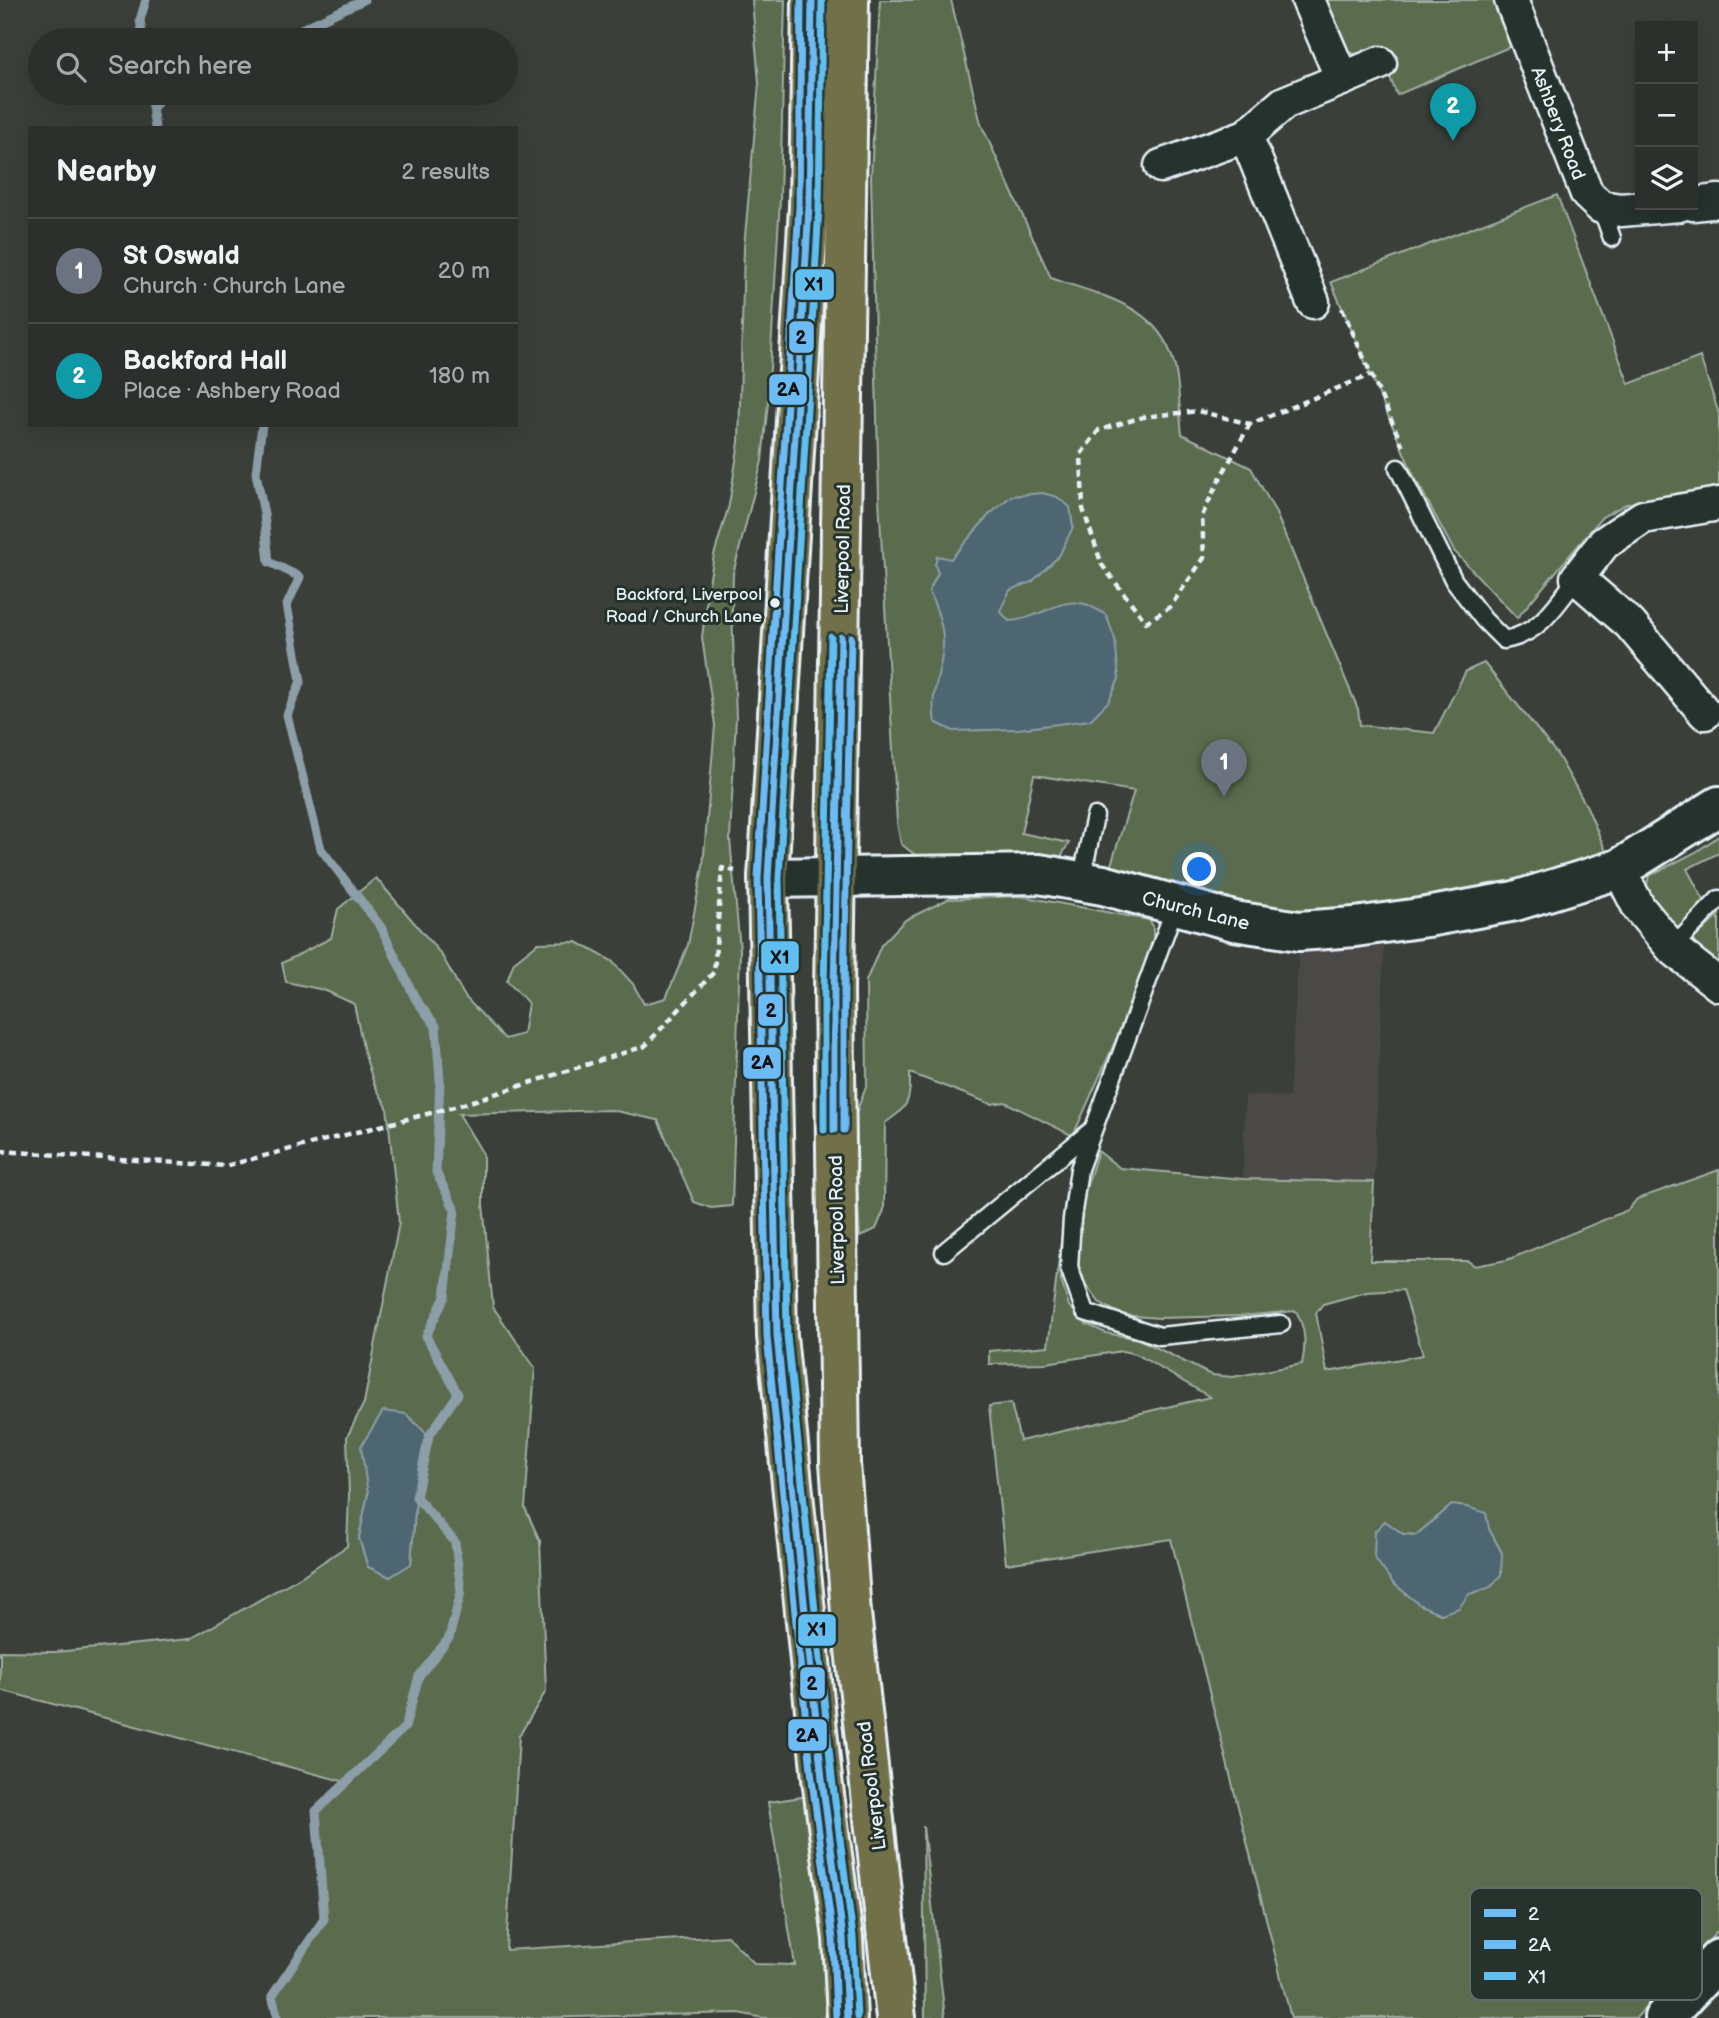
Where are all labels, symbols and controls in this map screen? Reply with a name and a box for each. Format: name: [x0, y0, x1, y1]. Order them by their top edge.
map controls: [1635, 21, 1698, 210]
button: +: [1635, 21, 1698, 84]
search box: [28, 28, 518, 105]
icon: search: [52, 48, 90, 86]
text: Search here: [108, 51, 252, 82]
street label: Ashbery Road: [1526, 64, 1590, 183]
pin: 2: [1430, 83, 1476, 141]
button: −: [1635, 84, 1698, 147]
button: layers: [1635, 147, 1698, 210]
text: Nearby: [56, 154, 156, 190]
text: 2 results: [401, 158, 490, 186]
text: St Oswald: [123, 241, 240, 272]
text: 1: [74, 257, 84, 285]
text: 20 m: [438, 257, 490, 285]
line badge: X1: [794, 268, 835, 301]
text: Church · Church Lane: [123, 272, 346, 300]
text: X1: [804, 274, 824, 297]
line badge: 2: [788, 320, 815, 354]
text: 2: [795, 327, 807, 350]
text: Backford Hall: [123, 346, 287, 377]
text: 2: [72, 362, 86, 390]
text: 180 m: [429, 362, 490, 390]
line badge: 2A: [768, 373, 808, 406]
text: Place · Ashbery Road: [123, 377, 341, 405]
text: 2A: [777, 379, 800, 402]
street label: Liverpool Road: [831, 484, 856, 614]
place label: Backford, Liverpool Road / Church Lane: [606, 585, 762, 627]
marker: Backford, Liverpool Road / Church Lane: [768, 596, 782, 610]
pin: 1: [1201, 739, 1247, 797]
your location: [1182, 852, 1216, 886]
street label: Church Lane: [1140, 887, 1252, 936]
line badge: X1: [760, 940, 800, 974]
text: X1: [770, 947, 790, 970]
line badge: 2: [757, 993, 784, 1027]
text: 2: [765, 1000, 777, 1023]
line badge: 2A: [742, 1046, 782, 1080]
text: 2A: [751, 1052, 774, 1075]
street label: Liverpool Road: [825, 1155, 850, 1285]
line badge: X1: [797, 1613, 837, 1647]
text: X1: [807, 1619, 827, 1642]
line badge: 2: [799, 1666, 826, 1700]
text: 2: [806, 1673, 818, 1696]
line badge: 2A: [787, 1718, 828, 1752]
street label: Liverpool Road: [853, 1720, 892, 1852]
text: 2A: [796, 1725, 819, 1748]
legend: [1470, 1888, 1702, 2000]
text: 2: [1528, 1903, 1540, 1926]
text: 2A: [1528, 1934, 1551, 1957]
text: X1: [1527, 1966, 1546, 1989]

